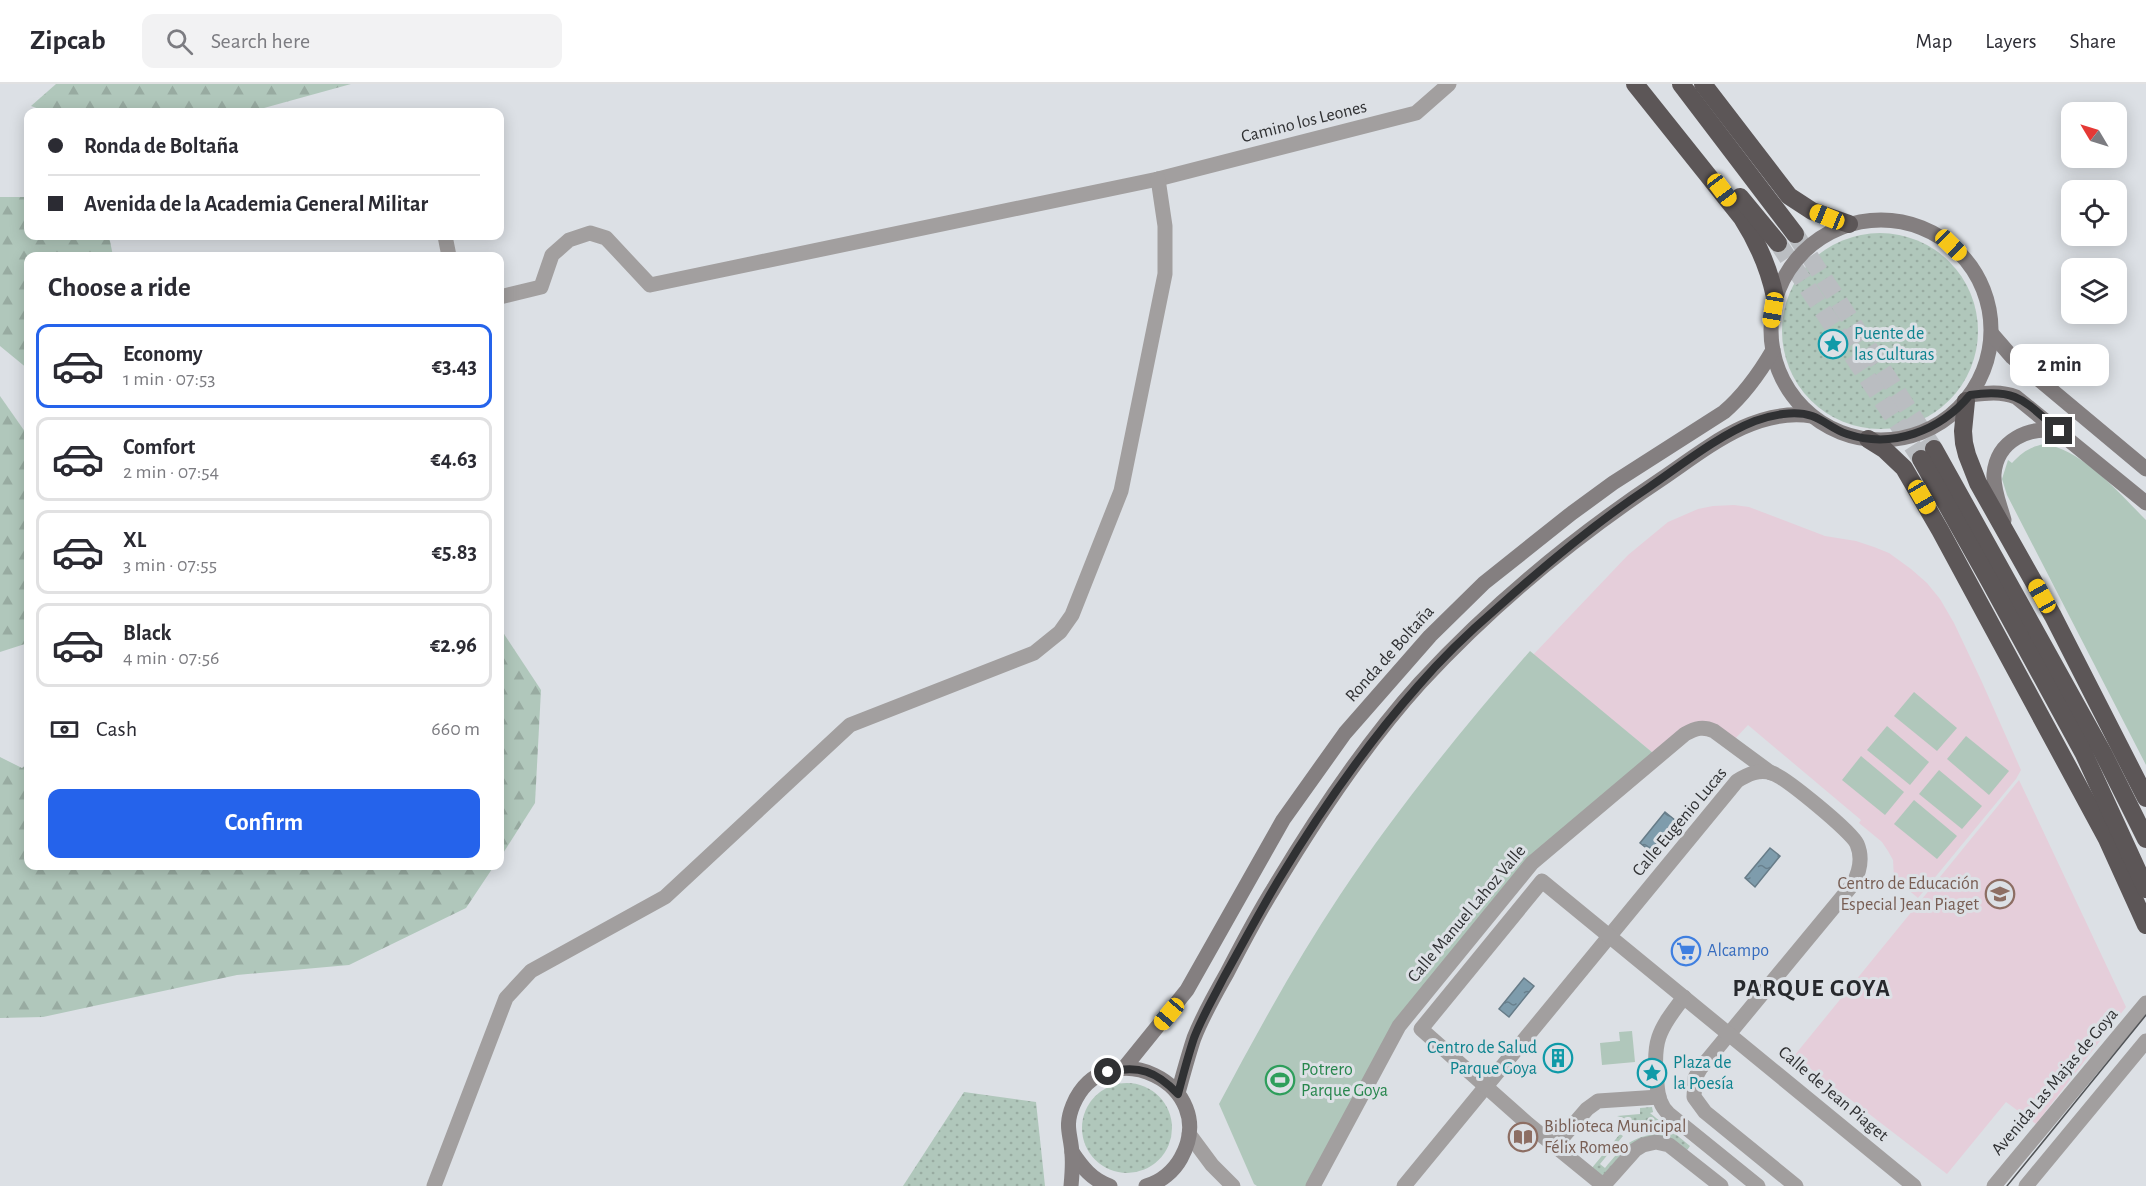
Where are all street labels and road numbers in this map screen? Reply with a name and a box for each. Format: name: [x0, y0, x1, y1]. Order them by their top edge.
street label: Camino los Leones: [1239, 98, 1369, 146]
street label: Ronda de Boltaña: [1342, 602, 1438, 706]
street label: Calle Eugenio Lucas: [1629, 764, 1731, 880]
street label: Calle Manuel Lahoz Valle: [1405, 842, 1529, 986]
street label: Avenida Las Majas de Goya: [1988, 1005, 2122, 1159]
street label: Calle de Jean Piaget: [1775, 1043, 1892, 1145]

